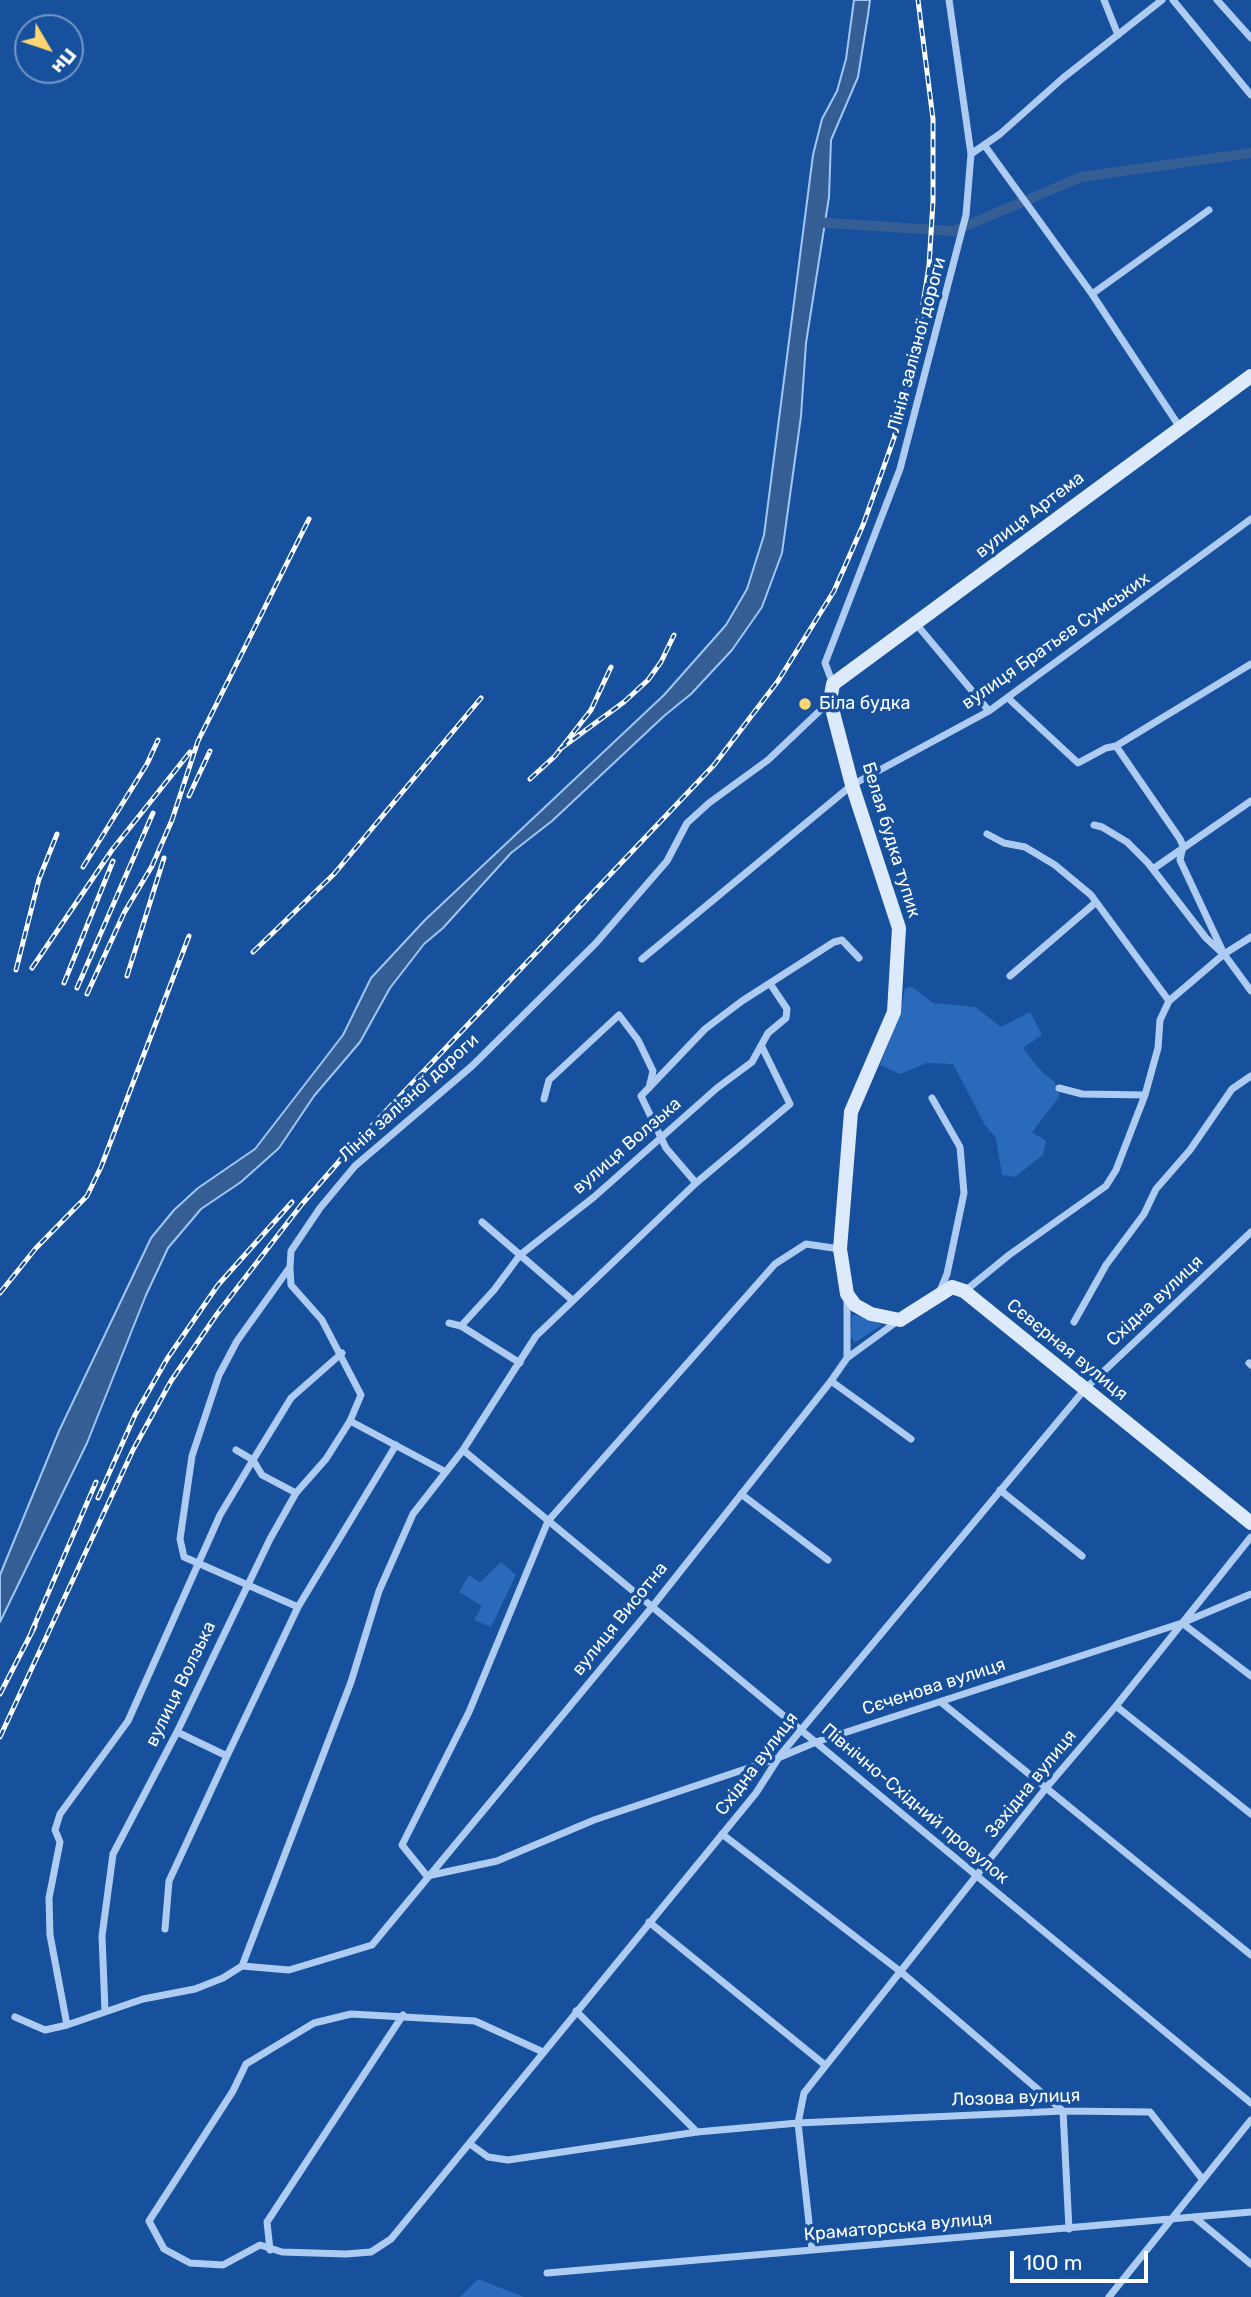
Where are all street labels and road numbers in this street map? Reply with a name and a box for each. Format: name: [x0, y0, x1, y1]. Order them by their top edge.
street label: Лінія залізної дороги: [883, 255, 951, 435]
street label: вулиця Артема: [971, 467, 1089, 563]
street label: вулиця Братьєв Сумських: [958, 568, 1154, 714]
street label: Белая будка тупик: [857, 760, 925, 920]
street label: Лінія залізної дороги: [335, 1030, 483, 1166]
street label: вулиця Волзька: [568, 1093, 686, 1199]
street label: Східна вулиця: [1102, 1251, 1208, 1351]
street label: Сєвєрная вулиця: [1002, 1295, 1132, 1405]
street label: вулиця Висотна: [568, 1558, 672, 1680]
street label: вулиця Волзька: [141, 1618, 221, 1750]
street label: Сєченова вулиця: [860, 1654, 1008, 1720]
street label: Східна вулиця: [711, 1708, 803, 1820]
street label: Північно-Східний провулок: [817, 1719, 1013, 1889]
street label: Західна вулиця: [981, 1726, 1081, 1842]
street label: Лозова вулиця: [951, 2085, 1081, 2111]
street label: Краматорська вулиця: [803, 2208, 993, 2246]

